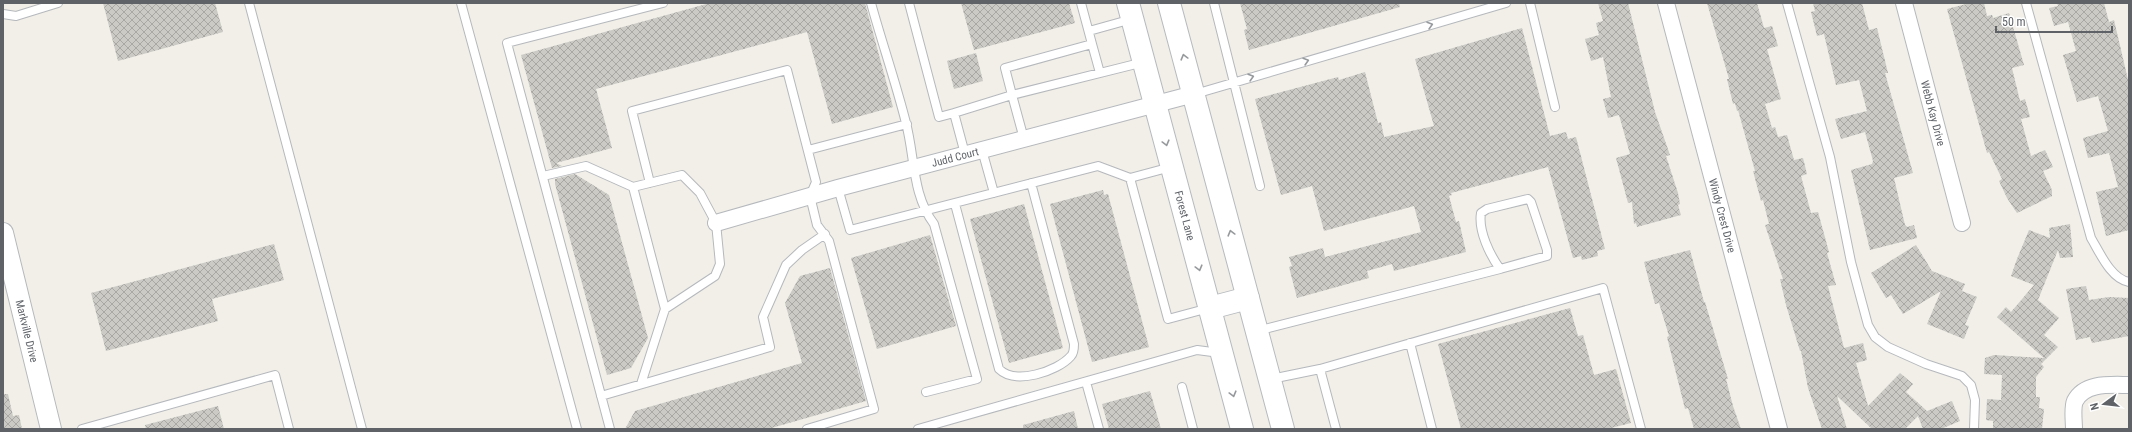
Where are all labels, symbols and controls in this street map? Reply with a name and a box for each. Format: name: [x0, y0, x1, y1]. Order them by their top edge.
scale bar: [1996, 8, 2112, 34]
text: 50 m: [2002, 15, 2026, 29]
one-way arrow: [1427, 21, 1434, 30]
one-way arrow: [1180, 53, 1189, 60]
one-way arrow: [1302, 57, 1309, 66]
one-way arrow: [1247, 73, 1254, 82]
street label: Webb Kay Drive: [1918, 79, 1948, 147]
one-way arrow: [1161, 139, 1169, 146]
street label: Judd Court: [930, 145, 980, 170]
street label: Windy Crest Drive: [1706, 177, 1738, 254]
street label: Forest Lane: [1172, 189, 1198, 242]
one-way arrow: [1227, 230, 1236, 237]
one-way arrow: [1194, 265, 1203, 272]
street label: Markville Drive: [13, 299, 41, 364]
north arrow: [2084, 384, 2124, 424]
one-way arrow: [1228, 391, 1236, 397]
text: N: [2088, 401, 2102, 411]

